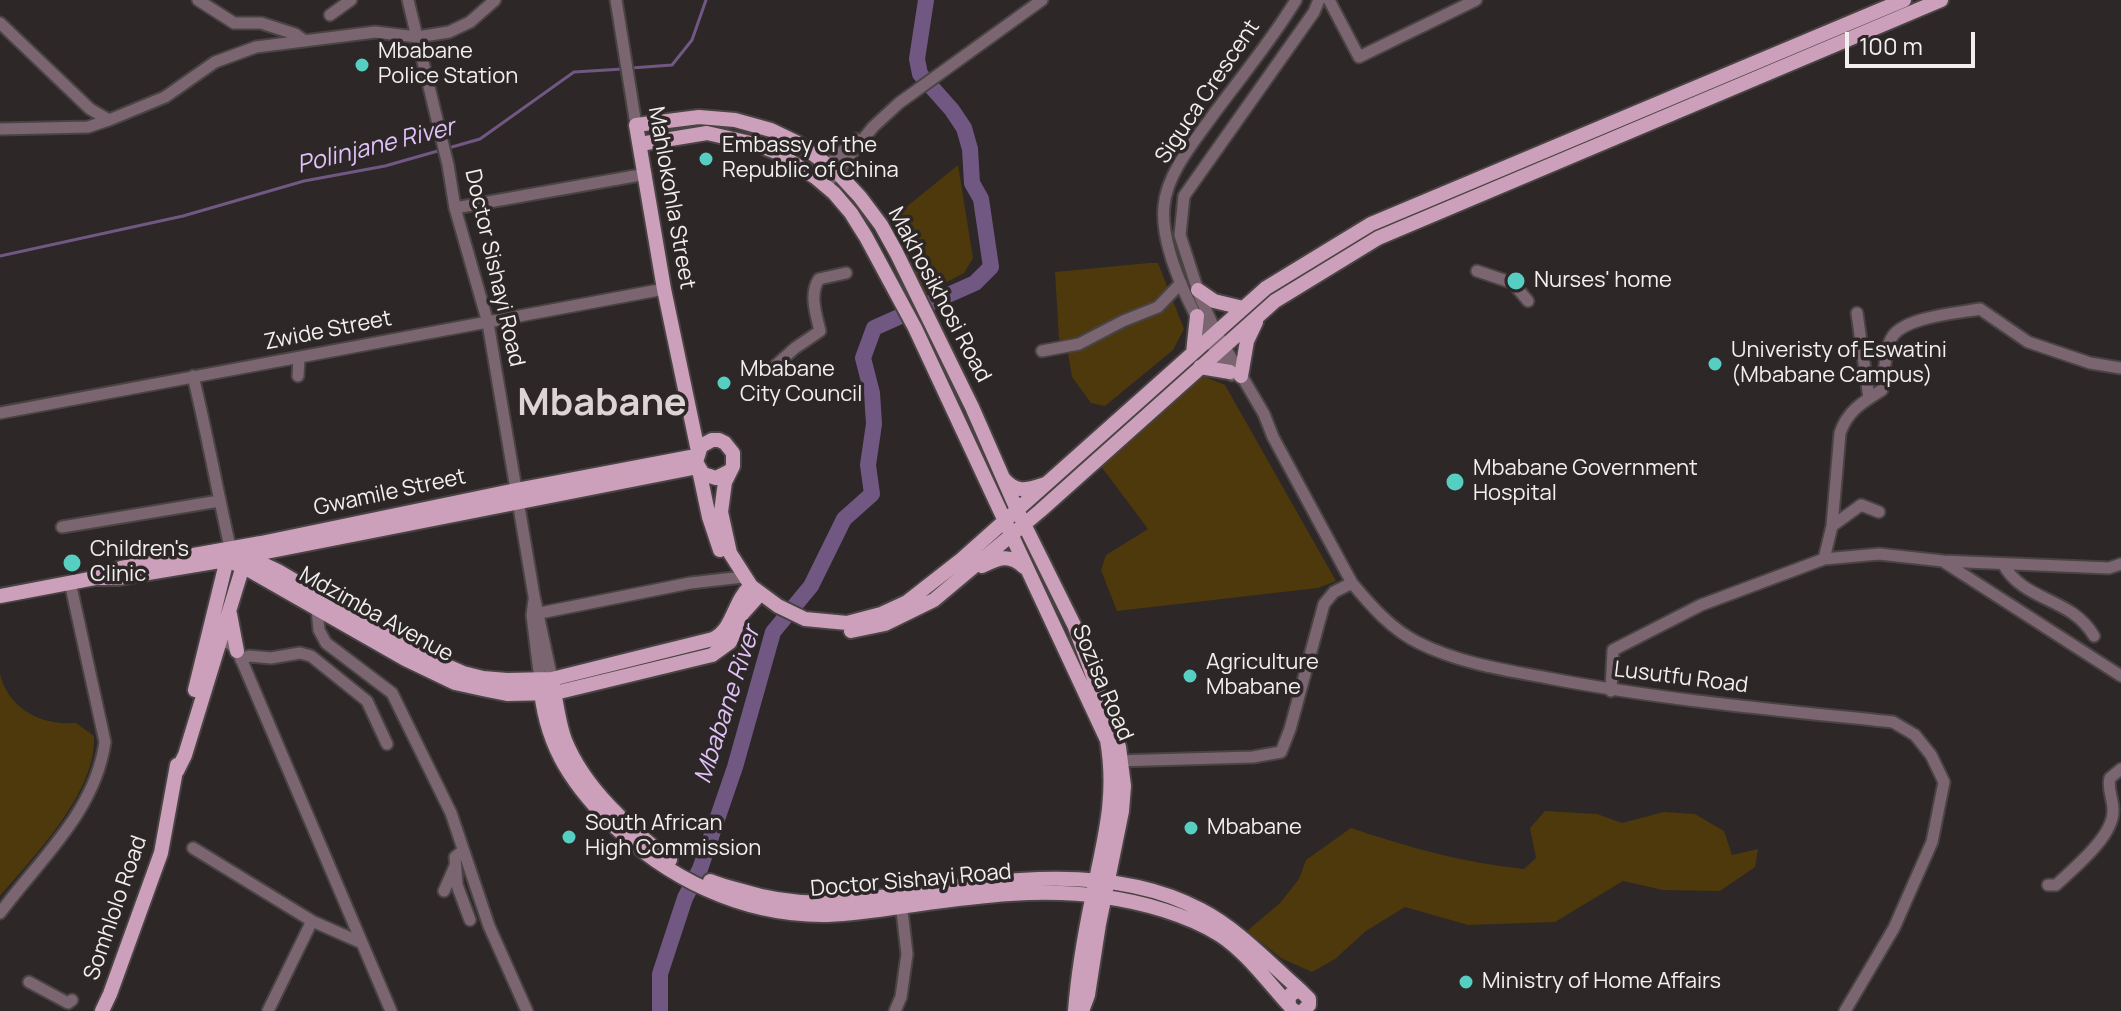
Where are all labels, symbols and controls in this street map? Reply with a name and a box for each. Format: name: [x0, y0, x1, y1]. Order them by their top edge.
street label: Siguca Crescent: [1150, 15, 1266, 169]
scale bar: [1849, 16, 1979, 66]
text: 100 m: [1859, 29, 1923, 62]
place label: Mbabane Police Station: [378, 39, 518, 90]
marker: Mbabane Police Station: [353, 56, 371, 74]
street label: Mahlokohla Street: [642, 105, 700, 291]
water label: Polinjane River: [294, 113, 458, 181]
place label: Embassy of the Republic of China: [722, 133, 899, 184]
marker: Embassy of the Republic of China: [697, 150, 715, 168]
street label: Doctor Sishayi Road: [458, 167, 530, 369]
street label: Makhosikhosi Road: [882, 203, 996, 387]
place label: Nurses' home: [1534, 268, 1672, 294]
marker: Nurses' home: [1505, 270, 1527, 292]
street label: Zwide Street: [262, 306, 394, 356]
place label: Univeristy of Eswatini (Mbabane Campus): [1731, 338, 1947, 390]
marker: Univeristy of Eswatini (Mbabane Campus): [1706, 355, 1724, 373]
place label: Mbabane City Council: [740, 357, 862, 408]
marker: Mbabane City Council: [715, 374, 733, 392]
district label: Mbabane: [517, 381, 687, 427]
place label: Mbabane Government Hospital: [1473, 456, 1698, 508]
street label: Gwamile Street: [312, 464, 468, 522]
marker: Mbabane Government Hospital: [1444, 471, 1466, 493]
place label: Children's Clinic: [90, 537, 189, 588]
marker: Children's Clinic: [61, 552, 83, 574]
street label: Mdzimba Avenue: [294, 562, 458, 668]
street label: Sozisa Road: [1066, 621, 1138, 745]
water label: Mbabane River: [689, 623, 767, 787]
place label: Agriculture Mbabane: [1206, 650, 1319, 702]
street label: Lusutfu Road: [1612, 657, 1750, 699]
marker: Agriculture Mbabane: [1181, 667, 1199, 685]
place label: South African High Commission: [585, 811, 761, 862]
place label: Mbabane: [1207, 815, 1302, 841]
marker: Mbabane: [1182, 819, 1200, 837]
marker: South African High Commission: [560, 828, 578, 846]
street label: Somhlolo Road: [79, 832, 153, 984]
street label: Doctor Sishayi Road: [809, 859, 1013, 903]
place label: Ministry of Home Affairs: [1482, 969, 1721, 995]
marker: Ministry of Home Affairs: [1457, 973, 1475, 991]

